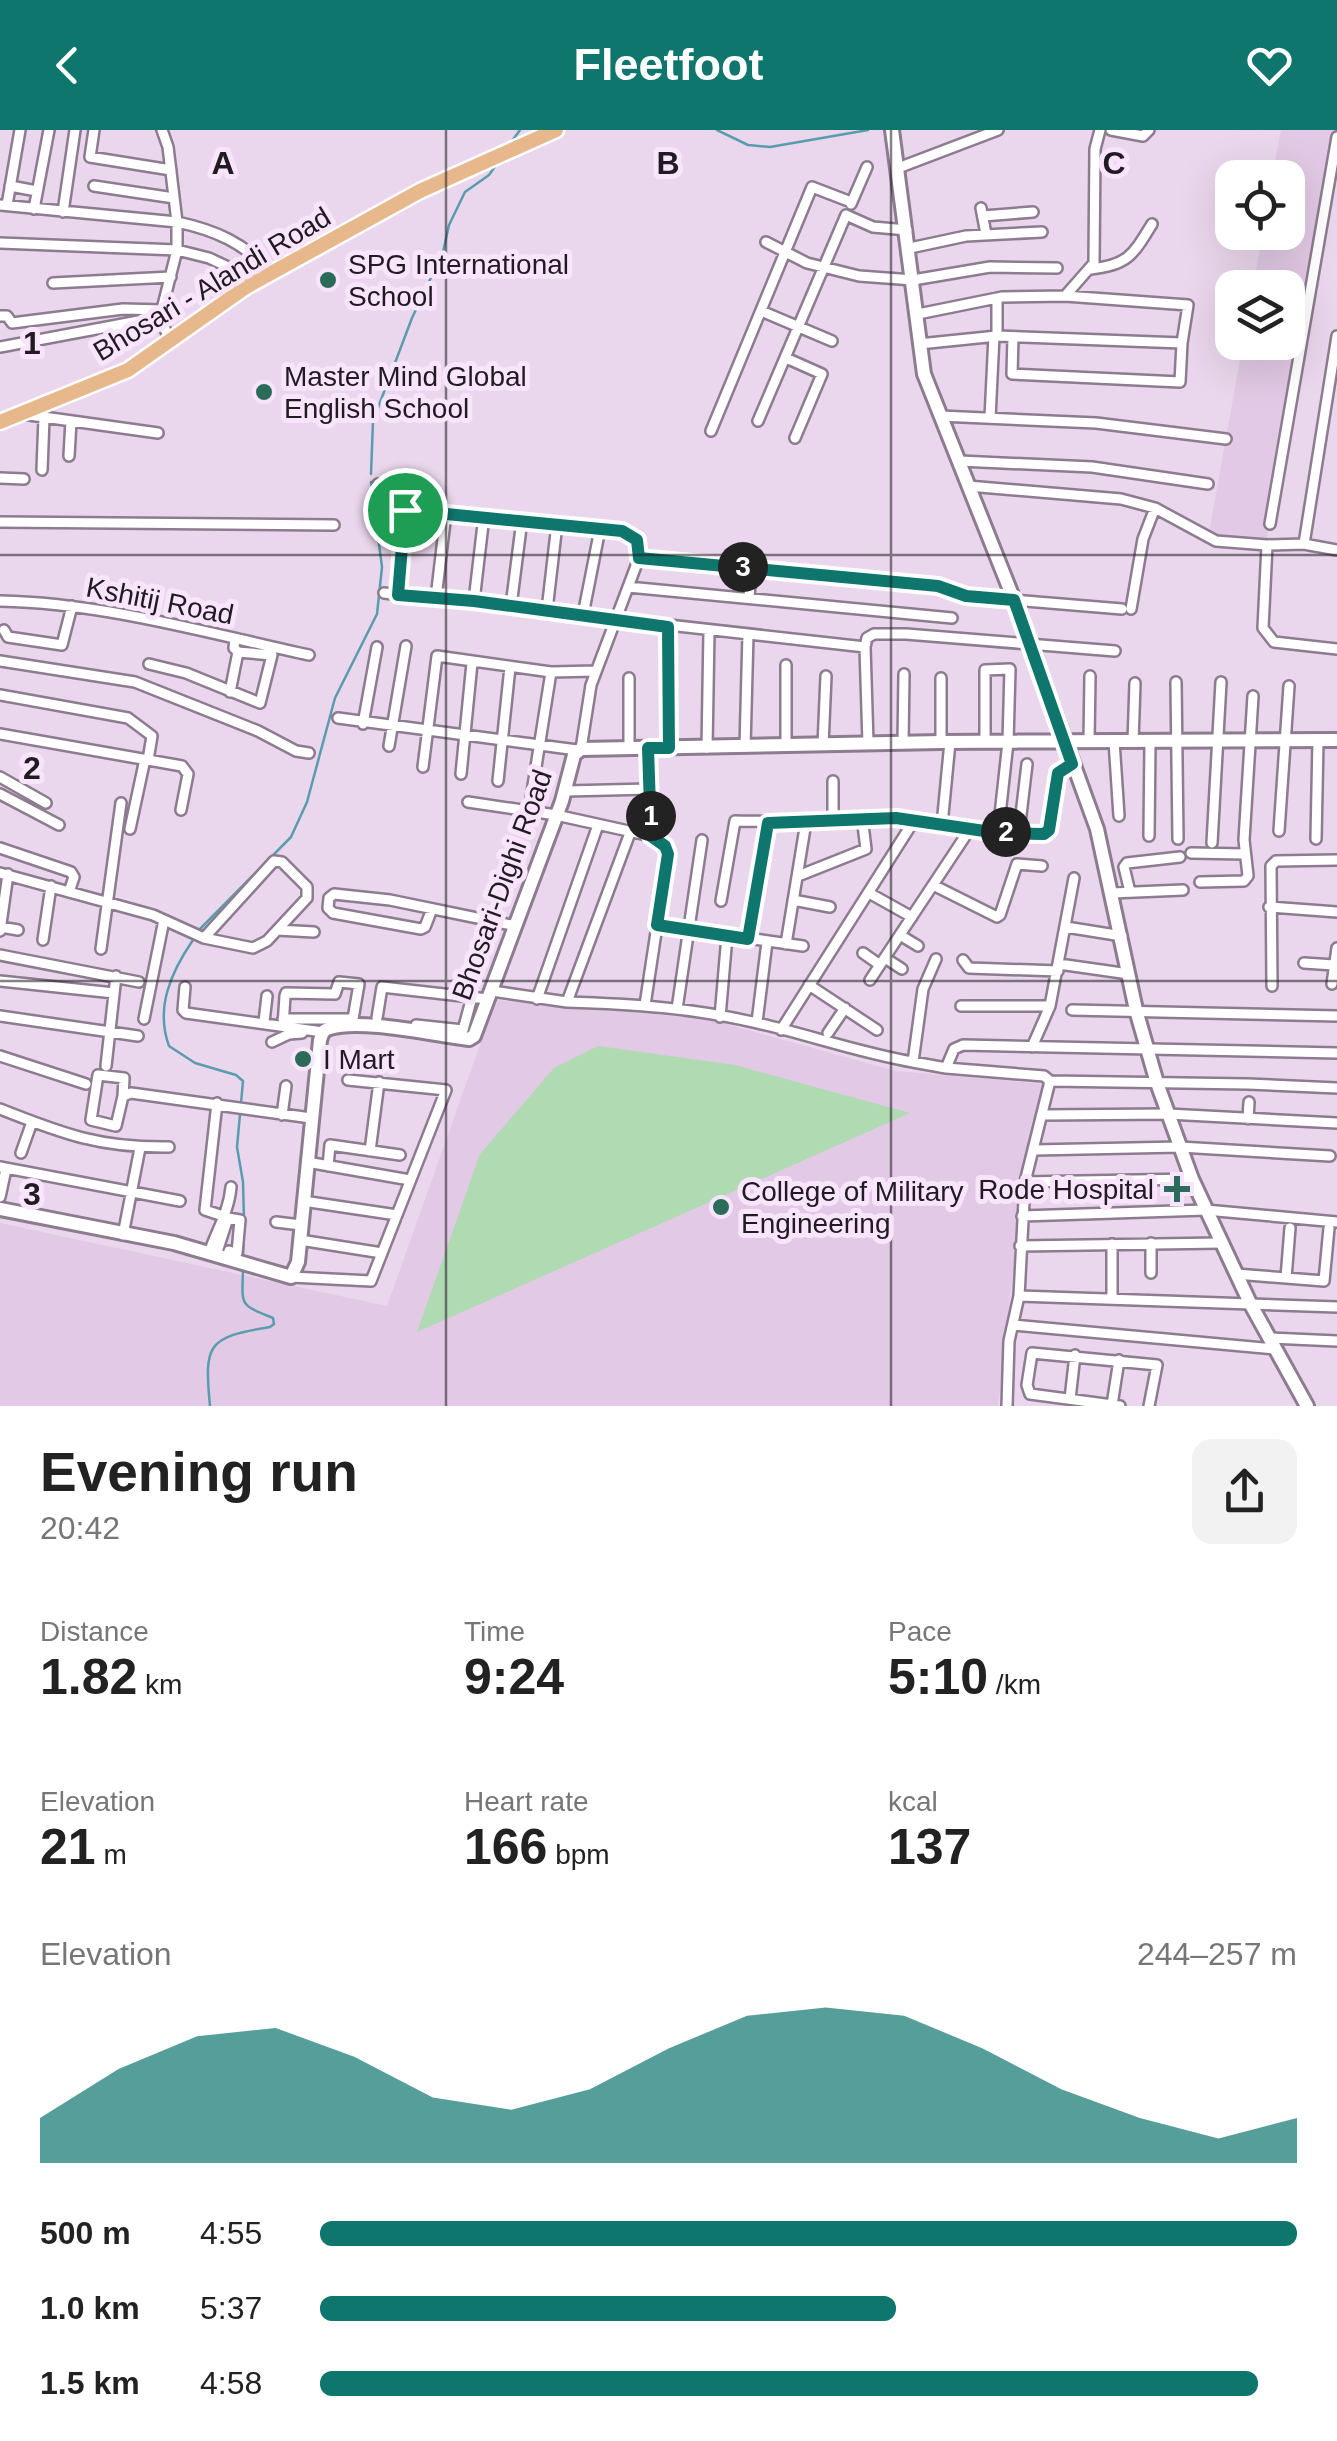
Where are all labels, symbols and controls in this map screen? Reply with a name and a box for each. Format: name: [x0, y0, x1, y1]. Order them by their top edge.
icon: back: [40, 38, 95, 93]
icon: heart: [1242, 38, 1297, 93]
text: Fleetfoot: [574, 39, 763, 90]
text: A: [211, 145, 235, 181]
text: B: [656, 145, 680, 181]
text: C: [1102, 145, 1126, 181]
map controls: [1215, 160, 1305, 360]
button: locate: [1215, 160, 1305, 250]
street label: Bhosari - Alandi Road: [88, 201, 336, 367]
place label: SPG International School: [348, 249, 569, 312]
marker: SPG International School: [317, 269, 339, 291]
button: layers: [1215, 270, 1305, 360]
text: 1: [23, 325, 41, 361]
place label: Master Mind Global English School: [284, 361, 527, 424]
marker: Master Mind Global English School: [253, 381, 275, 403]
pin: [363, 468, 448, 553]
icon: arrive: [378, 483, 433, 538]
pin: 3: [718, 542, 768, 592]
text: 3: [735, 551, 751, 582]
street label: Kshitij Road: [84, 572, 236, 630]
text: 2: [23, 750, 41, 786]
street label: Bhosari-Dighi Road: [446, 766, 558, 1004]
pin: 1: [626, 791, 676, 841]
text: 1: [643, 800, 659, 831]
pin: 2: [981, 807, 1031, 857]
text: 2: [998, 816, 1014, 847]
place label: I Mart: [323, 1044, 395, 1075]
marker: I Mart: [292, 1048, 314, 1070]
place label: Rode Hospital: [978, 1174, 1154, 1205]
text: 3: [23, 1176, 41, 1212]
place label: College of Military Engineering: [741, 1176, 964, 1239]
marker: Rode Hospital: [1164, 1176, 1190, 1202]
marker: College of Military Engineering: [710, 1196, 732, 1218]
button: share: [1192, 1439, 1297, 1544]
text: Evening run: [40, 1441, 358, 1503]
text: 20:42: [40, 1510, 120, 1546]
text: Distance: [40, 1616, 149, 1647]
text: Time: [464, 1616, 525, 1647]
text: Pace: [888, 1616, 952, 1647]
text: 1.82: [40, 1649, 137, 1705]
text: 9:24: [464, 1649, 564, 1705]
text: 5:10: [888, 1649, 988, 1705]
text: km: [137, 1669, 182, 1700]
text: /km: [988, 1669, 1041, 1700]
text: Elevation: [40, 1786, 155, 1817]
text: Heart rate: [464, 1786, 589, 1817]
text: kcal: [888, 1786, 938, 1817]
text: 21: [40, 1819, 96, 1875]
text: 166: [464, 1819, 547, 1875]
text: 137: [888, 1819, 971, 1875]
text: m: [96, 1839, 127, 1870]
text: bpm: [547, 1839, 610, 1870]
text: Elevation: [40, 1936, 172, 1972]
text: 244–257 m: [1137, 1936, 1297, 1972]
text: 500 m: [40, 2215, 131, 2251]
text: 4:55: [200, 2215, 262, 2251]
text: 1.0 km: [40, 2290, 140, 2326]
text: 5:37: [200, 2290, 262, 2326]
text: 1.5 km: [40, 2365, 140, 2401]
text: 4:58: [200, 2365, 262, 2401]

